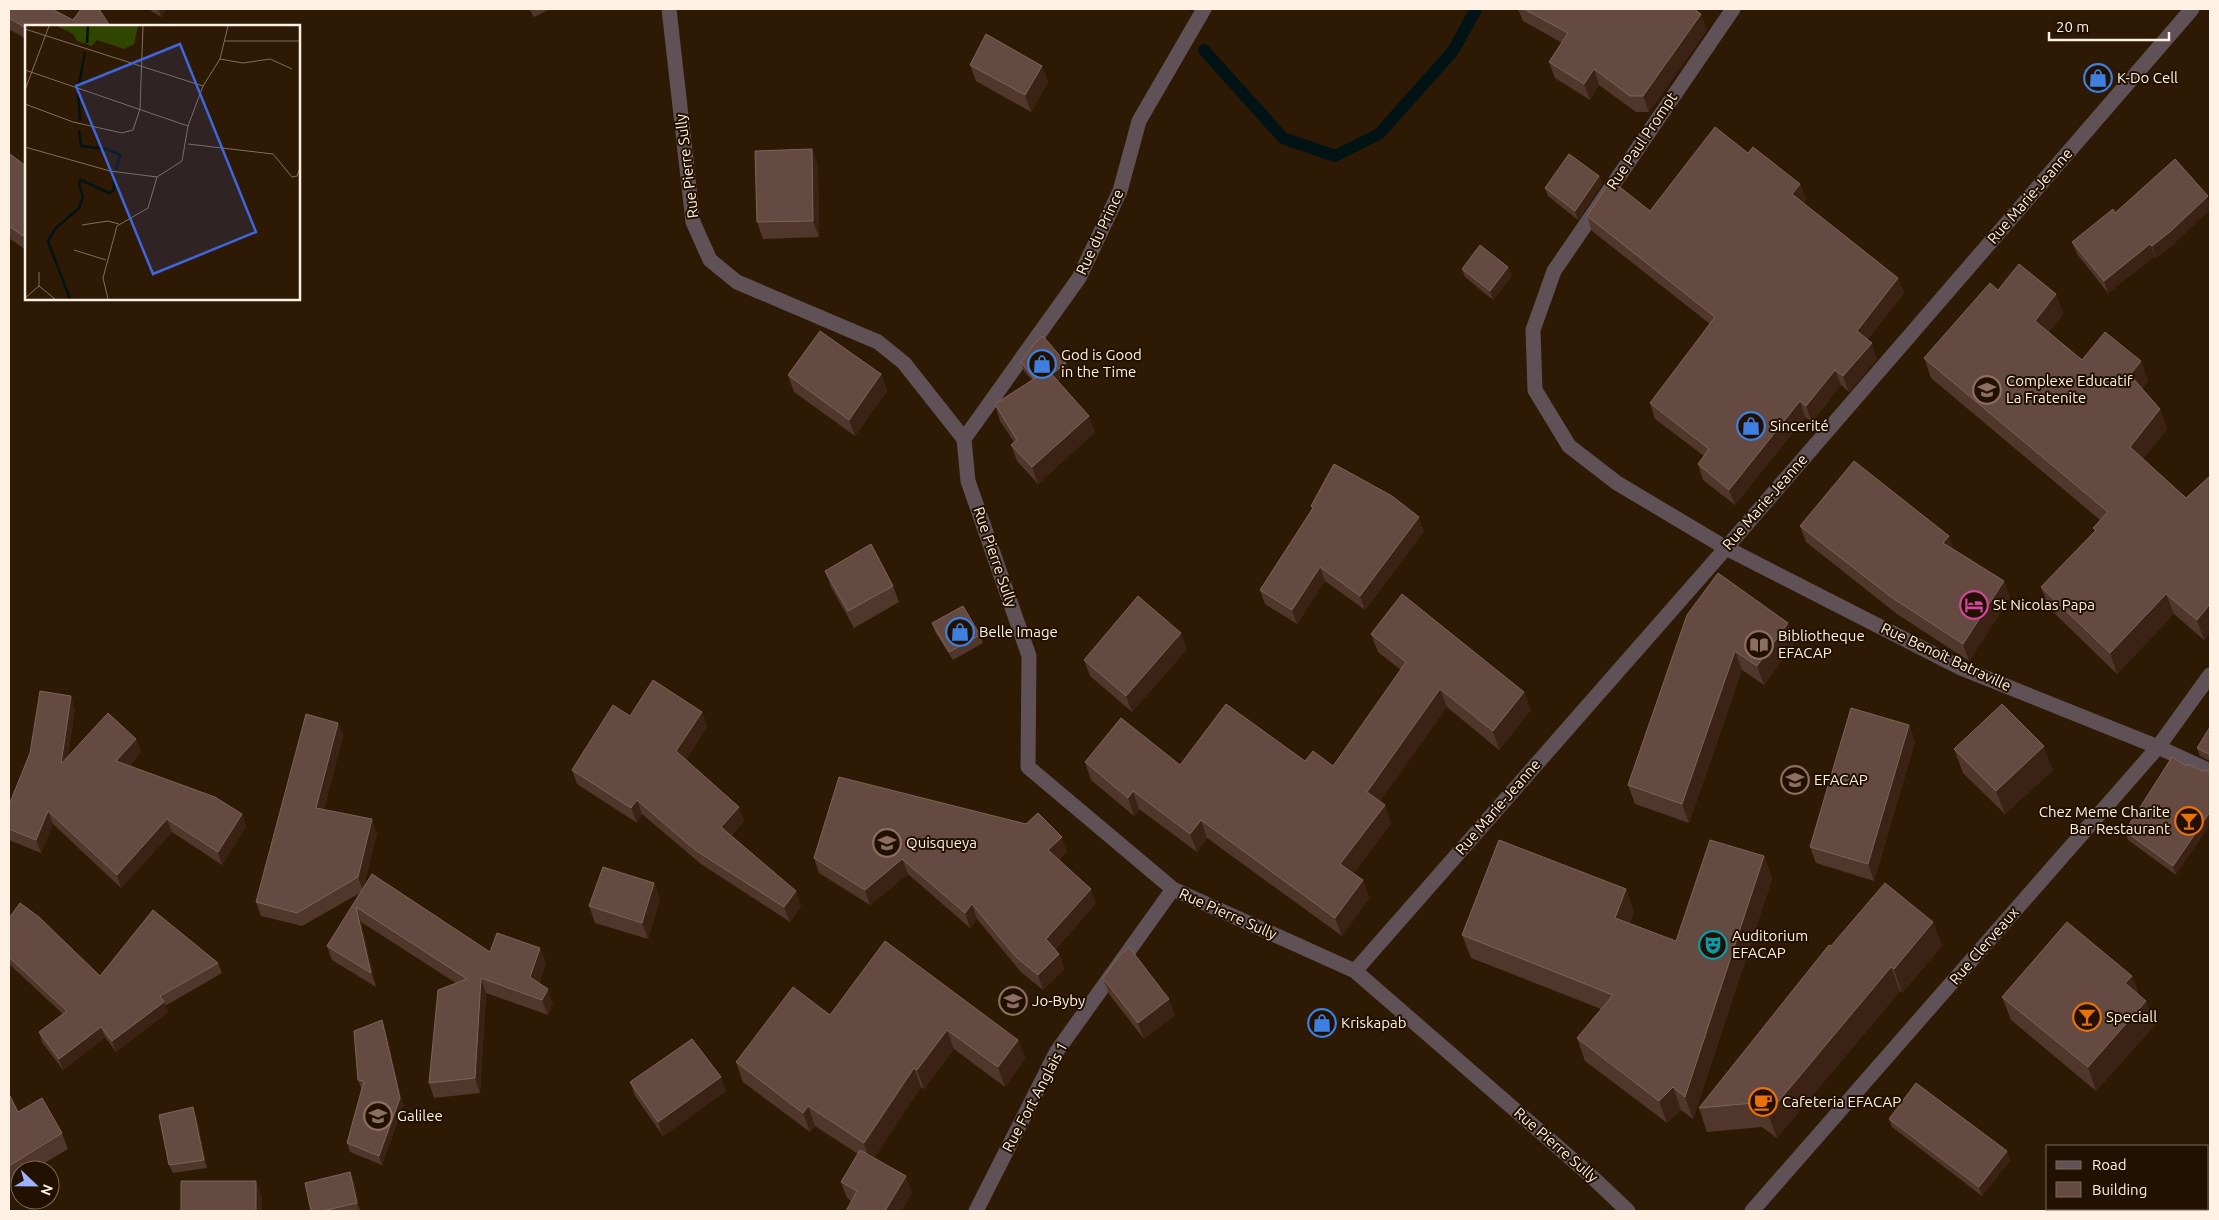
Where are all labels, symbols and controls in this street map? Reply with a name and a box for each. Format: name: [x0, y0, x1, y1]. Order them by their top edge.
scale bar: [2049, 10, 2169, 42]
text: 20 m: [2056, 18, 2089, 35]
inset map: [25, 25, 300, 300]
shop icon: K-Do Cell: [2083, 63, 2113, 93]
place label: K-Do Cell: [2117, 69, 2178, 86]
street label: Rue Paul Prompt: [1603, 89, 1680, 192]
street label: Rue Pierre Sully: [672, 113, 701, 219]
street label: Rue Marie-Jeanne: [1984, 144, 2076, 247]
street label: Rue du Prince: [1072, 186, 1127, 277]
place label: God is Good in the Time: [1061, 346, 1142, 380]
shop icon: God is Good in the Time: [1027, 349, 1057, 379]
place label: Complexe Educatif La Fratenite: [2006, 372, 2133, 406]
school or university icon: Complexe Educatif La Fratenite: [1972, 375, 2002, 405]
shop icon: Sincerité: [1736, 411, 1766, 441]
place label: Sincerité: [1770, 417, 1829, 434]
street label: Rue Marie-Jeanne: [1719, 450, 1811, 553]
street label: Rue Pierre Sully: [970, 504, 1021, 609]
hotel icon: St Nicolas Papa: [1959, 590, 1989, 620]
place label: St Nicolas Papa: [1993, 596, 2095, 613]
shop icon: Belle Image: [945, 617, 975, 647]
street label: Rue Benoît Batraville: [1879, 619, 2014, 694]
place label: Belle Image: [979, 623, 1058, 640]
place label: Bibliotheque EFACAP: [1778, 627, 1865, 661]
library icon: Bibliotheque EFACAP: [1744, 630, 1774, 660]
street label: Rue Marie-Jeanne: [1452, 755, 1544, 858]
school or university icon: EFACAP: [1780, 765, 1810, 795]
place label: EFACAP: [1814, 771, 1868, 788]
place label: Chez Meme Charite Bar Restaurant: [2039, 803, 2170, 837]
bar icon: Chez Meme Charite Bar Restaurant: [2174, 806, 2204, 836]
school or university icon: Quisqueya: [872, 828, 902, 858]
place label: Quisqueya: [906, 834, 977, 851]
street label: Rue Pierre Sully: [1177, 884, 1280, 943]
street label: Rue Clerveaux: [1946, 903, 2022, 988]
place label: Auditorium EFACAP: [1732, 927, 1808, 961]
theatre icon: Auditorium EFACAP: [1698, 930, 1728, 960]
school or university icon: Jo-Byby: [998, 986, 1028, 1016]
place label: Jo-Byby: [1032, 992, 1085, 1009]
bar icon: Speciall: [2072, 1002, 2102, 1032]
shop icon: Kriskapab: [1307, 1008, 1337, 1038]
place label: Speciall: [2106, 1008, 2157, 1025]
place label: Kriskapab: [1341, 1014, 1407, 1031]
street label: Rue Fort Anglais 1: [998, 1039, 1071, 1155]
cafe icon: Cafeteria EFACAP: [1748, 1087, 1778, 1117]
place label: Cafeteria EFACAP: [1782, 1093, 1901, 1110]
school or university icon: Galilee: [363, 1101, 393, 1131]
street label: Rue Pierre Sully: [1511, 1104, 1602, 1186]
place label: Galilee: [397, 1107, 443, 1124]
legend: [2046, 1145, 2209, 1210]
text: Road: [2092, 1156, 2127, 1173]
north arrow: [10, 1160, 60, 1210]
text: Building: [2092, 1181, 2147, 1198]
text: N: [38, 1182, 56, 1198]

